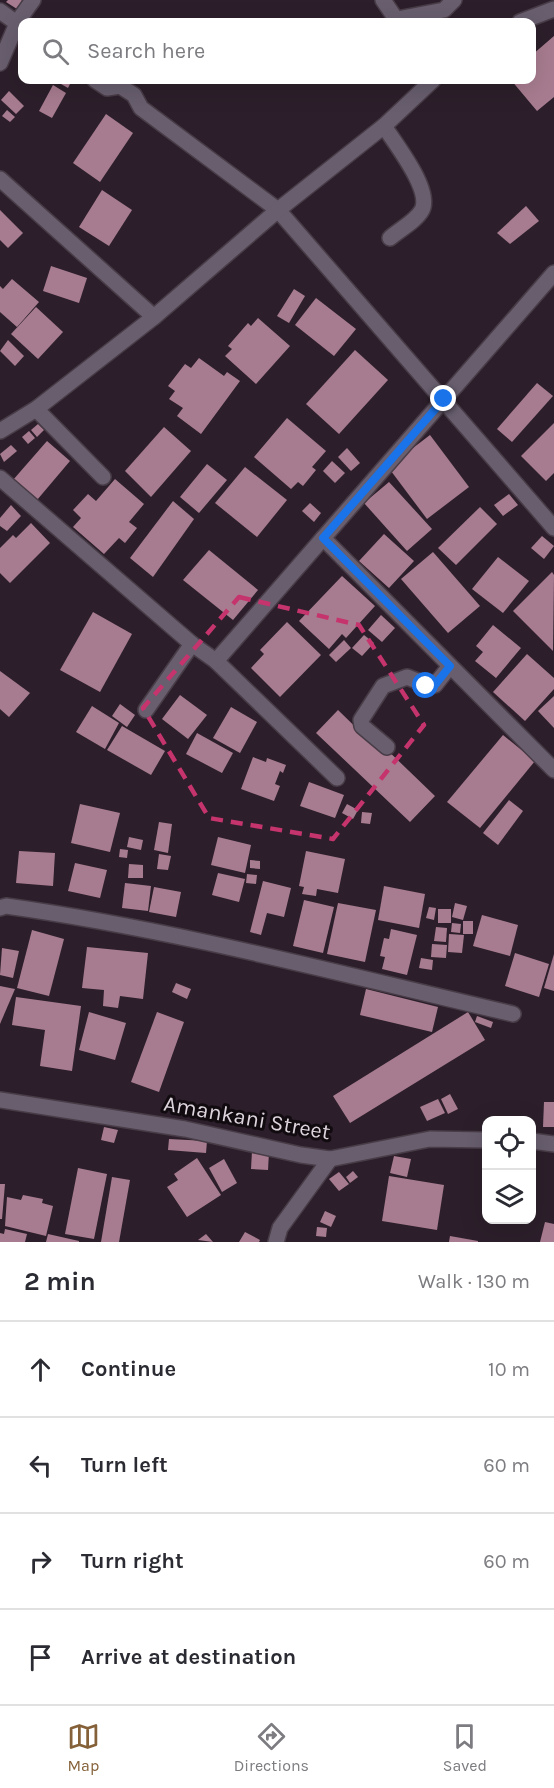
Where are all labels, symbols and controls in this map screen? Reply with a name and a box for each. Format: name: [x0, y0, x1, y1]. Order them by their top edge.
search box: [18, 18, 536, 84]
icon: search: [39, 35, 72, 68]
text: Search here: [87, 38, 205, 64]
route end: [430, 385, 456, 411]
route start: [412, 672, 438, 698]
street label: Amankani Street: [162, 1091, 332, 1145]
map controls: [482, 1116, 536, 1224]
button: locate: [482, 1116, 536, 1170]
button: layers: [482, 1170, 536, 1224]
text: 2 min: [24, 1266, 96, 1297]
text: Walk · 130 m: [418, 1270, 530, 1293]
icon: ahead: [24, 1353, 57, 1386]
text: Continue: [81, 1356, 176, 1382]
text: 10 m: [488, 1358, 530, 1381]
icon: left: [24, 1449, 57, 1482]
text: Turn left: [81, 1452, 168, 1478]
text: 60 m: [483, 1454, 530, 1477]
icon: right: [24, 1545, 57, 1578]
text: Turn right: [81, 1548, 184, 1574]
text: 60 m: [483, 1550, 530, 1573]
icon: arrive: [24, 1641, 57, 1674]
text: Arrive at destination: [81, 1644, 296, 1670]
tab: Map: [67, 1720, 100, 1775]
tab: Directions: [234, 1720, 309, 1775]
tab: Saved: [443, 1720, 487, 1775]

